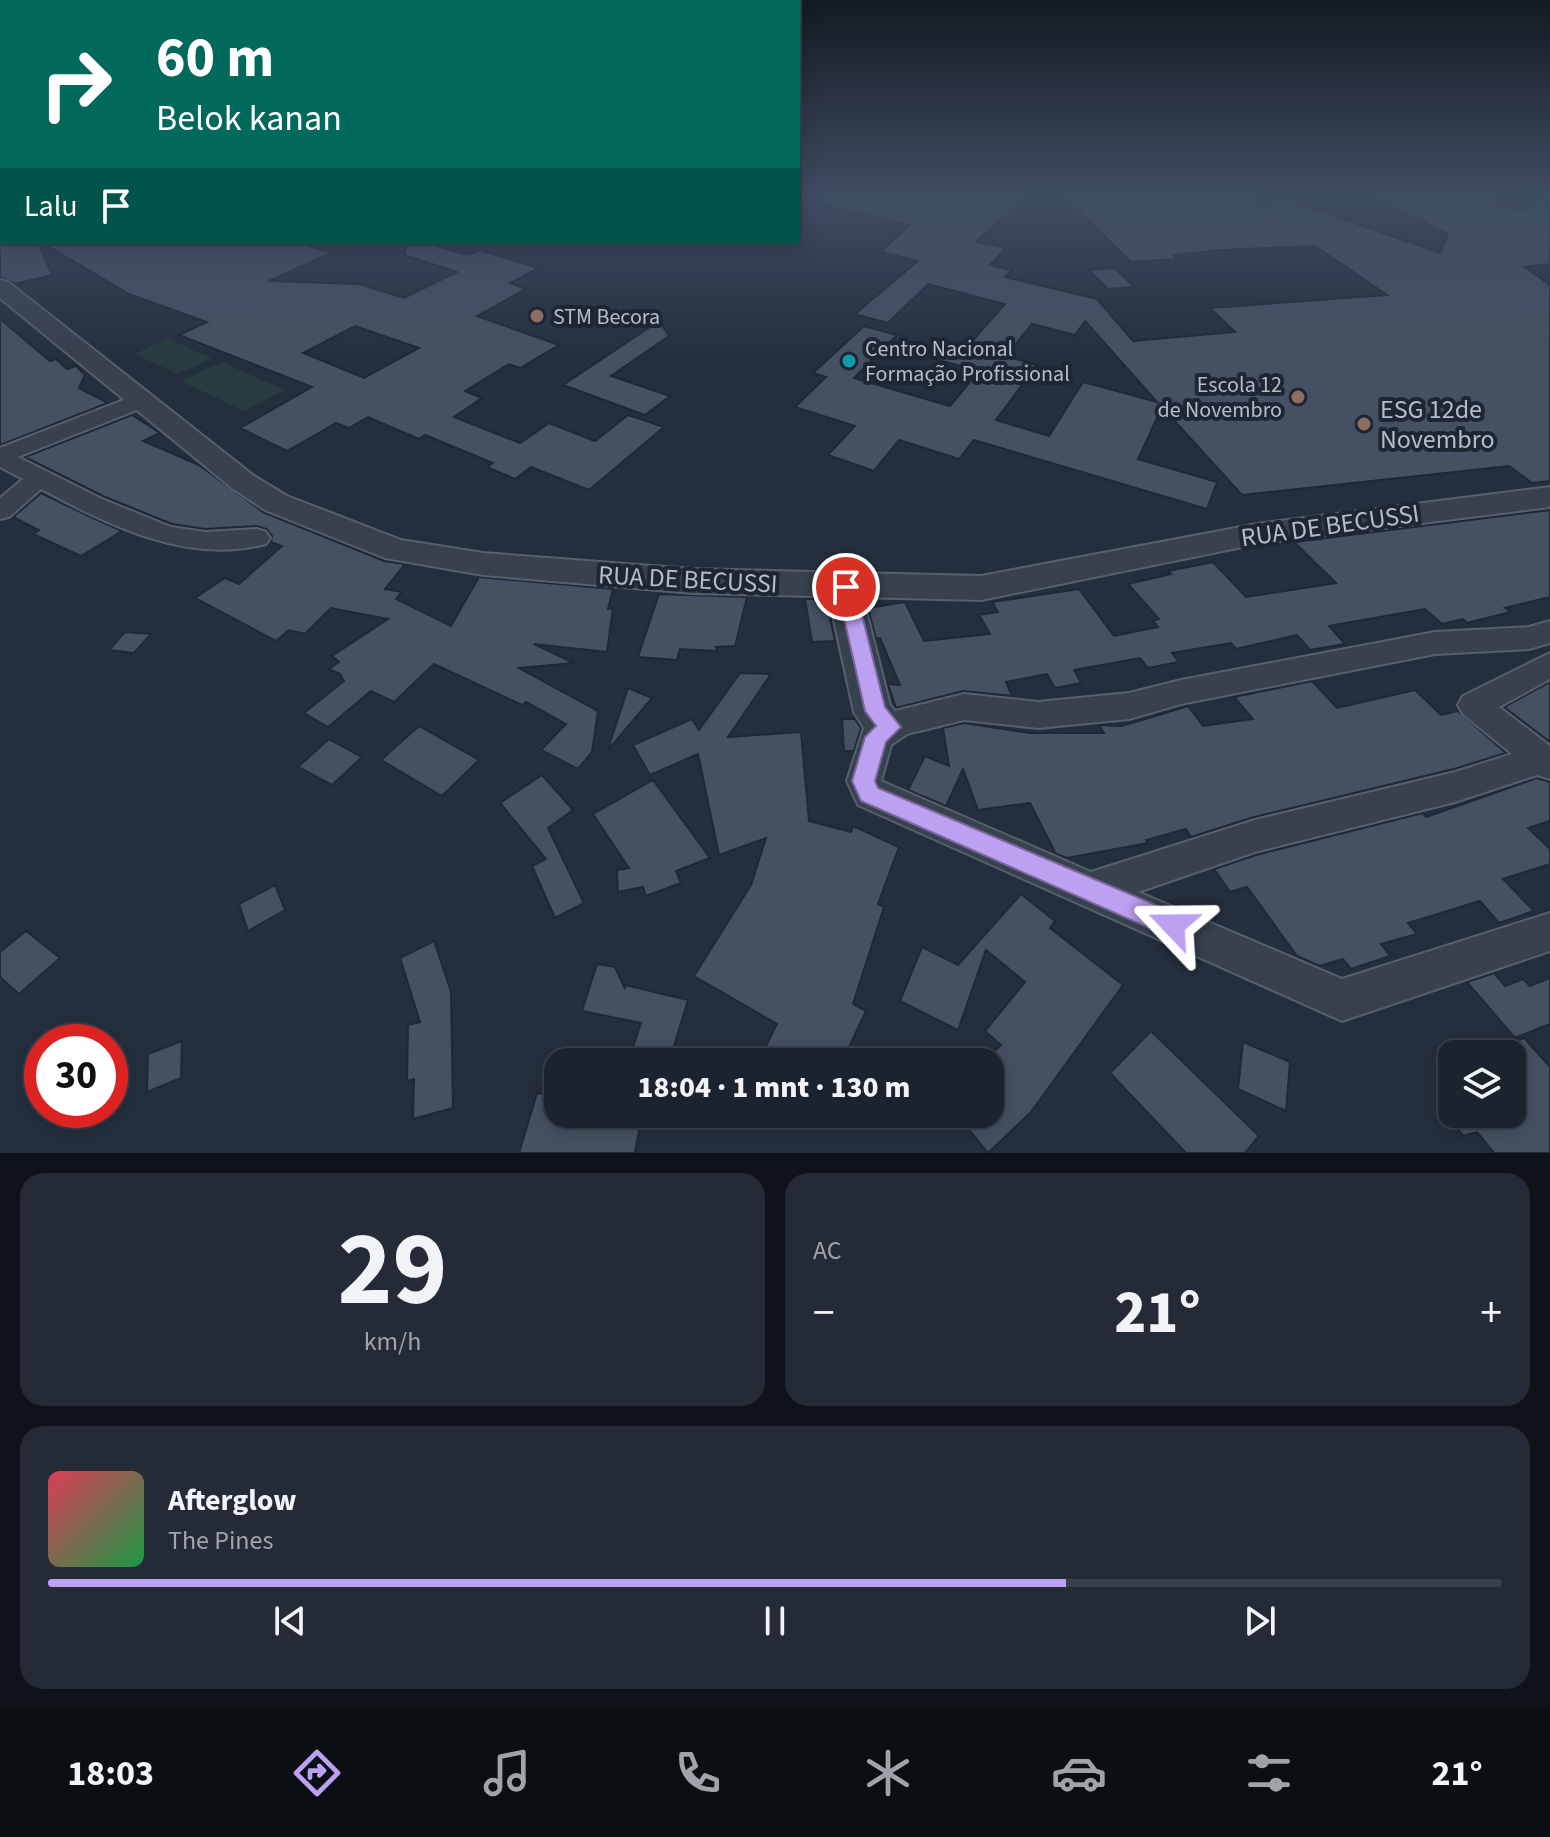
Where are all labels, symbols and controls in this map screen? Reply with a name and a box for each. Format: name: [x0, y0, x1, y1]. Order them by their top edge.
text: 60 m: [156, 19, 274, 98]
icon: right: [24, 32, 128, 136]
text: Belok kanan: [156, 93, 342, 144]
icon: arrive: [94, 184, 138, 228]
text: Lalu: [24, 185, 78, 228]
place label: STM Becora: [553, 301, 660, 333]
marker: STM Becora: [528, 307, 546, 325]
place label: Centro Nacional Formação Profissional: [865, 333, 1070, 390]
marker: Centro Nacional Formação Profissional: [840, 352, 858, 370]
place label: Escola 12 de Novembro: [1158, 369, 1282, 426]
marker: Escola 12 de Novembro: [1289, 388, 1307, 406]
place label: ESG 12de Novembro: [1380, 391, 1495, 458]
marker: ESG 12de Novembro: [1355, 415, 1373, 433]
street label: RUA DE BECUSSI: [1239, 495, 1422, 556]
pin: [812, 553, 880, 621]
street label: RUA DE BECUSSI: [597, 556, 779, 603]
icon: arrive: [824, 565, 868, 609]
position arrow: [1131, 883, 1215, 967]
speed limit sign: 30: [24, 1024, 128, 1128]
map controls: [1438, 1040, 1526, 1128]
button: layers: [1438, 1040, 1526, 1128]
text: 18:04 · 1 mnt · 130 m: [638, 1066, 910, 1109]
text: 29: [338, 1197, 447, 1345]
text: AC: [813, 1232, 842, 1269]
text: 21°: [1114, 1271, 1201, 1356]
text: −: [813, 1282, 835, 1345]
text: +: [1480, 1282, 1502, 1345]
text: km/h: [364, 1323, 421, 1360]
text: Afterglow: [168, 1479, 296, 1522]
text: The Pines: [168, 1522, 273, 1559]
icon: previous: [268, 1599, 312, 1643]
icon: pause: [753, 1599, 797, 1643]
icon: next: [1238, 1599, 1282, 1643]
icon: directions: [289, 1745, 345, 1801]
icon: music: [479, 1745, 535, 1801]
icon: phone: [670, 1745, 726, 1801]
icon: climate: [860, 1745, 916, 1801]
icon: car: [1051, 1745, 1107, 1801]
icon: filters: [1241, 1745, 1297, 1801]
text: 18:03: [67, 1748, 154, 1799]
text: 21°: [1432, 1748, 1483, 1799]

